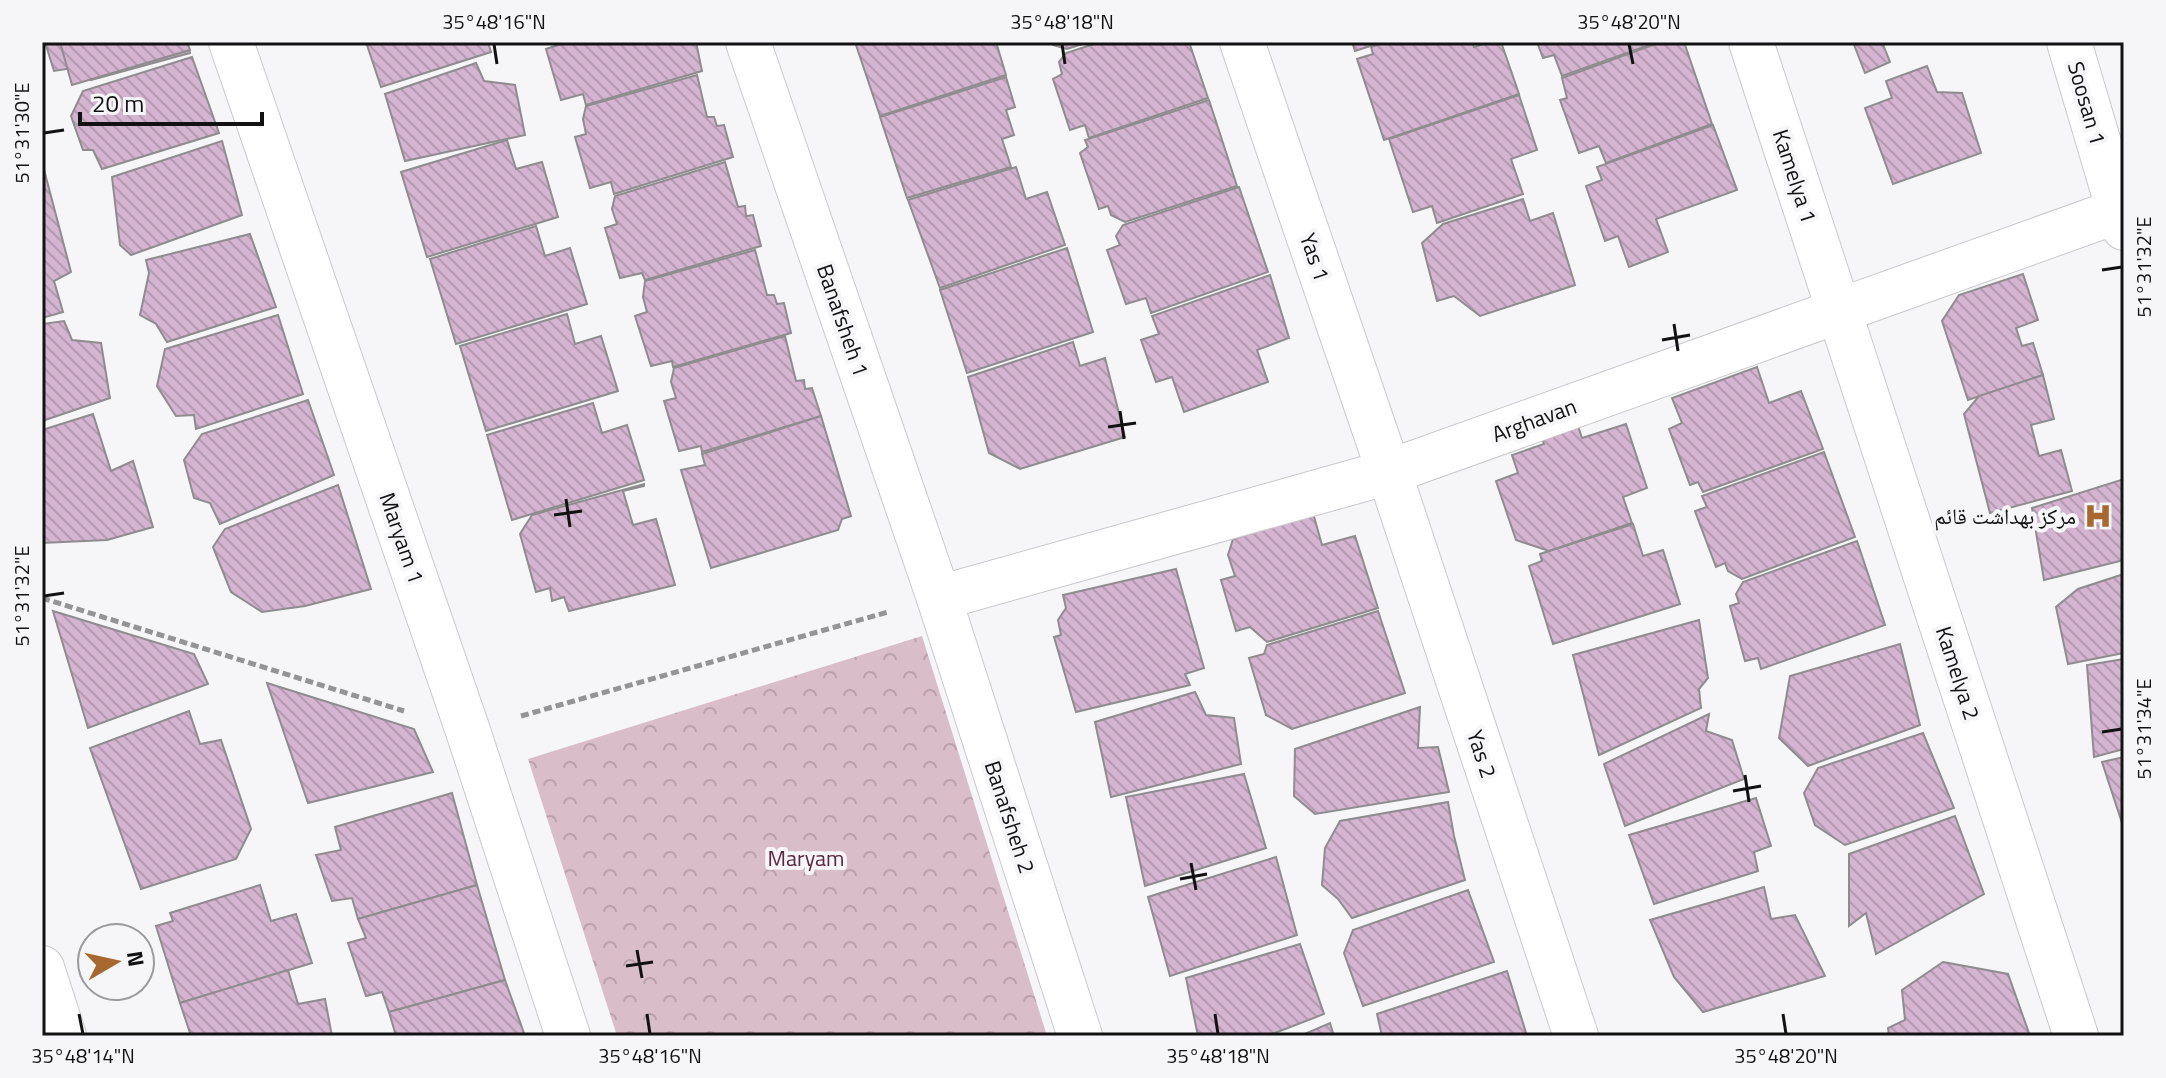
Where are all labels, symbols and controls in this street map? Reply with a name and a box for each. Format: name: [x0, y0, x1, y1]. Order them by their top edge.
text: 35°48'16"N: [442, 6, 546, 37]
text: 35°48'18"N: [1010, 6, 1114, 37]
text: 35°48'20"N: [1577, 6, 1681, 37]
street label: Soosan 1: [2059, 57, 2115, 149]
scale bar: [80, 76, 262, 126]
text: 51°31'30"E: [6, 82, 37, 184]
text: 20 m: [92, 85, 144, 121]
street label: Kamelya 1: [1764, 125, 1826, 227]
text: 51°31'32"E: [2128, 216, 2159, 318]
street label: Yas 1: [1291, 228, 1339, 286]
street label: Banafsheh 1: [808, 259, 878, 381]
street label: Arghavan: [1487, 389, 1581, 451]
street label: Maryam 1: [371, 488, 433, 588]
place label: مرکز بهداشت قائم: [1934, 499, 2076, 533]
hospital icon: مرکز بهداشت قائم: [2083, 501, 2113, 531]
text: 51°31'32"E: [6, 545, 37, 647]
street label: Kamelya 2: [1927, 622, 1989, 724]
text: 51°31'34"E: [2128, 678, 2159, 780]
street label: Yas 2: [1458, 726, 1506, 782]
street label: Banafsheh 2: [976, 756, 1044, 878]
park label: Maryam: [768, 841, 844, 875]
north arrow: [76, 922, 156, 1002]
text: N: [118, 949, 154, 969]
text: 35°48'14"N: [31, 1040, 135, 1071]
text: 35°48'16"N: [598, 1040, 702, 1071]
text: 35°48'18"N: [1166, 1040, 1270, 1071]
text: 35°48'20"N: [1734, 1040, 1838, 1071]

